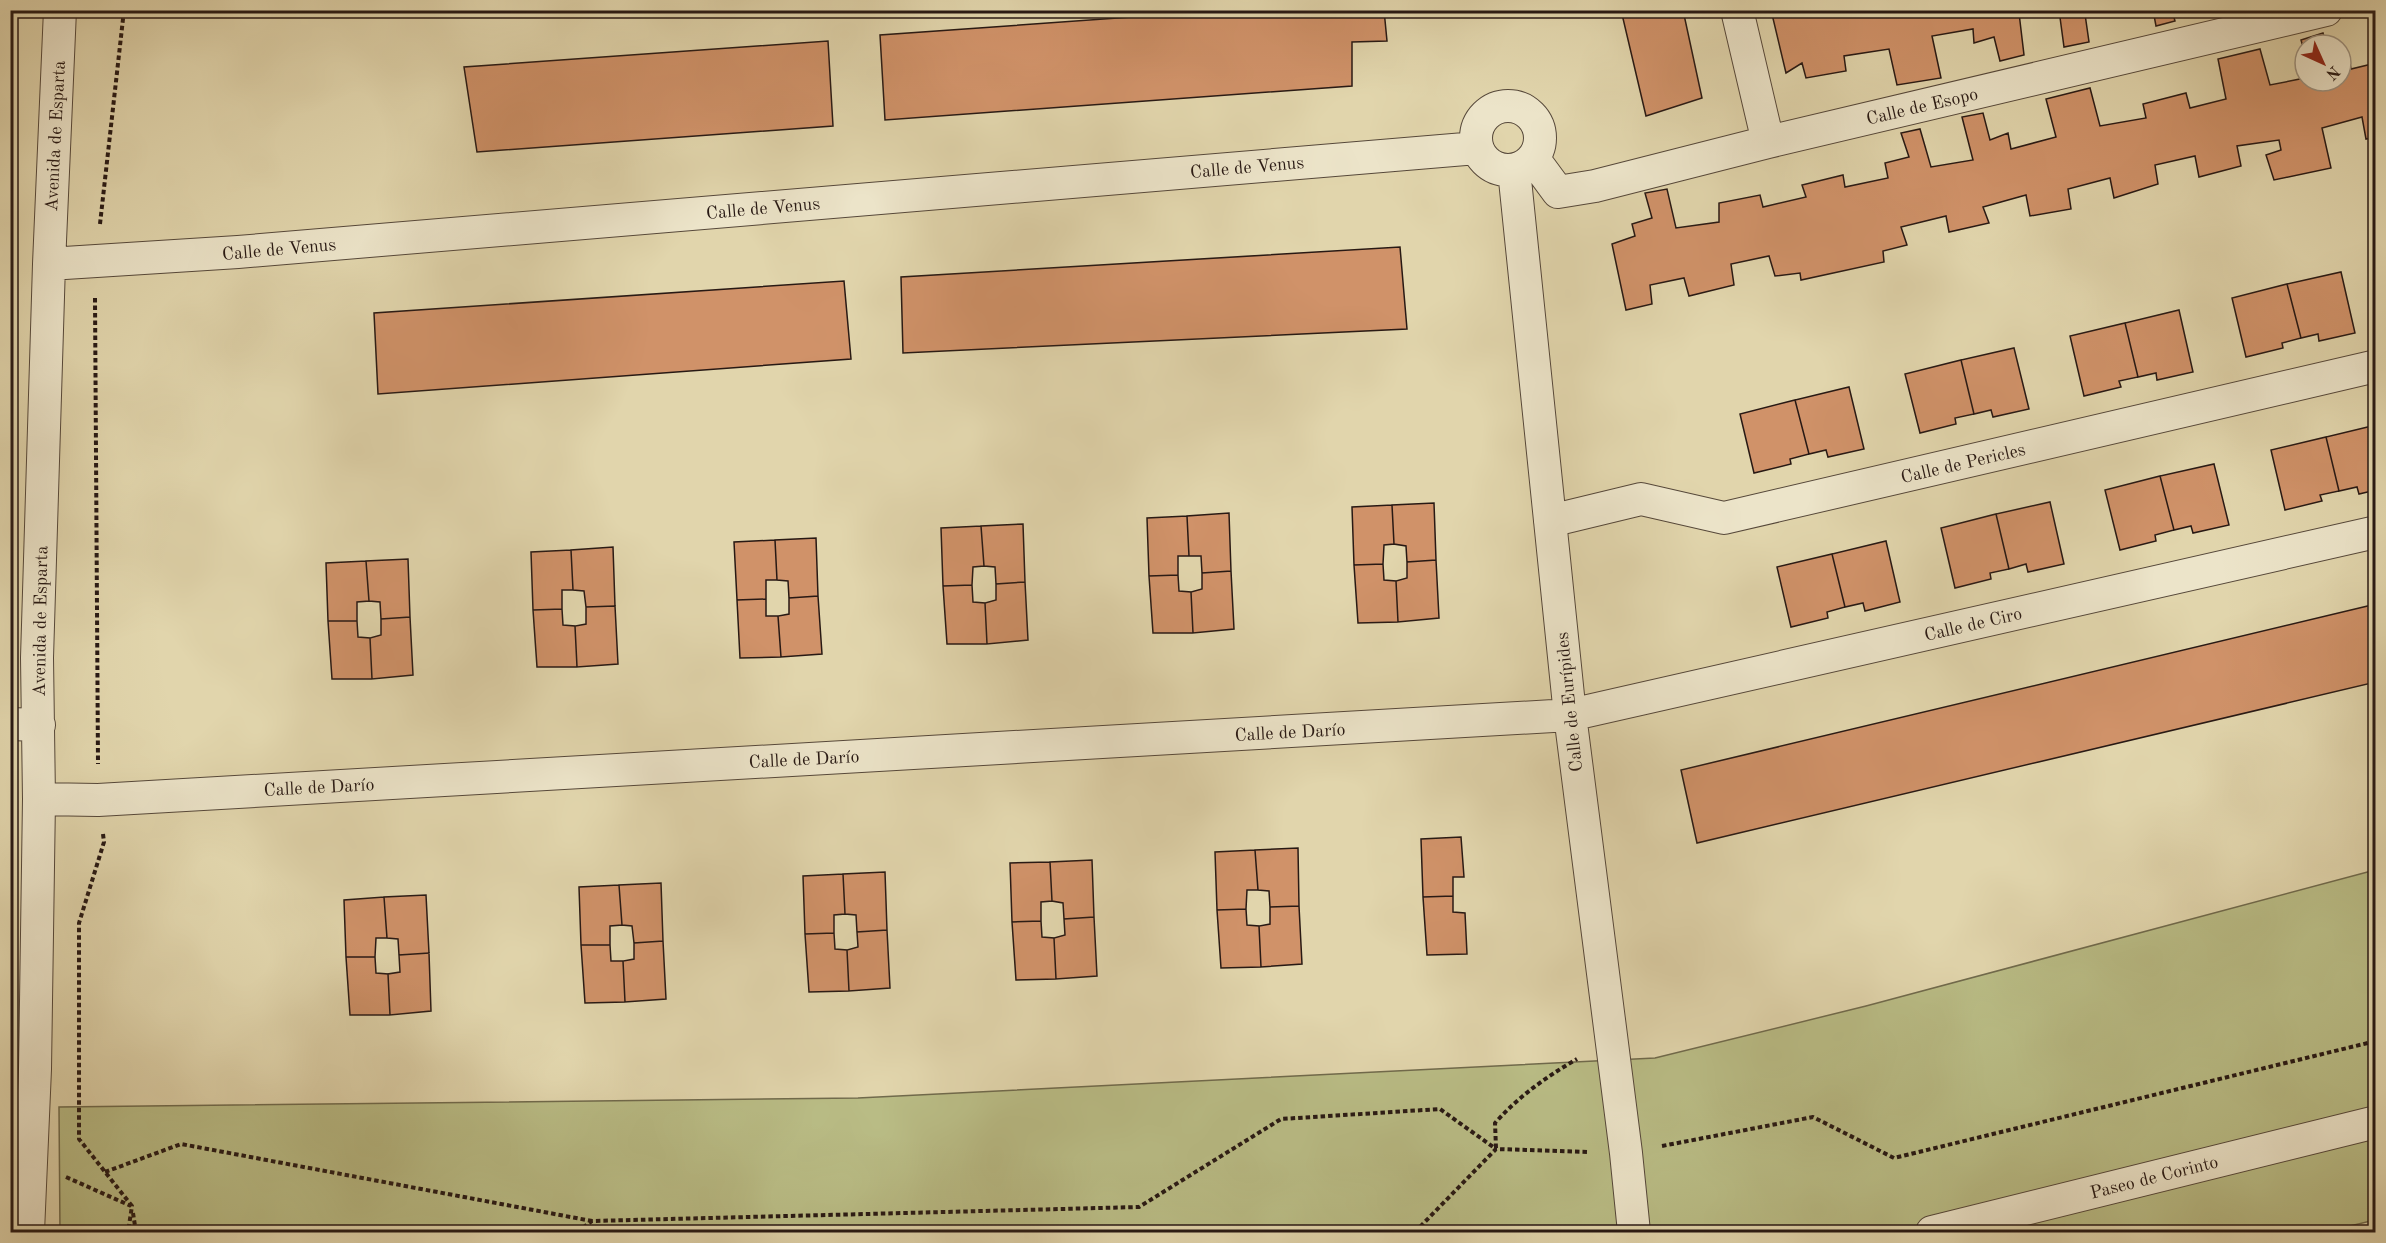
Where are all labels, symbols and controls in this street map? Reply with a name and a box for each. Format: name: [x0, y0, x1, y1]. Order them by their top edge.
north arrow: [2293, 33, 2353, 93]
street label: Avenida de Esparta: [43, 60, 69, 212]
text: N: [2322, 62, 2342, 83]
street label: Calle de Esopo: [1865, 85, 1980, 129]
street label: Calle de Venus: [1189, 154, 1305, 182]
street label: Calle de Venus: [705, 195, 821, 223]
street label: Calle de Venus: [221, 236, 337, 264]
street label: Calle de Pericles: [1899, 441, 2027, 487]
street label: Avenida de Esparta: [31, 545, 51, 697]
street label: Calle de Ciro: [1923, 605, 2024, 645]
street label: Calle de Eurípides: [1554, 631, 1586, 773]
street label: Calle de Darío: [1234, 721, 1346, 745]
street label: Calle de Darío: [748, 748, 860, 772]
street label: Calle de Darío: [263, 776, 375, 800]
street label: Paseo de Corinto: [2088, 1153, 2220, 1203]

